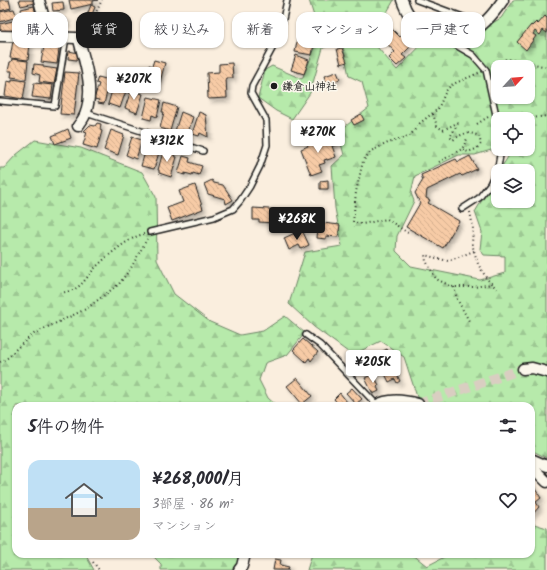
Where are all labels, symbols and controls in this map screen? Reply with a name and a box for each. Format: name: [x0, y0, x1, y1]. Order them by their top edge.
chip: 購入: [12, 12, 68, 48]
chip: 賃貸: [76, 12, 132, 48]
chip: 絞り込み: [140, 12, 224, 48]
chip: 新着: [232, 12, 288, 48]
chip: マンション: [296, 12, 393, 48]
chip: 一戸建て: [401, 12, 485, 48]
north arrow: [491, 60, 535, 104]
map controls: [491, 60, 535, 208]
pin: ¥207K: [106, 67, 162, 101]
text: ¥207K: [116, 69, 152, 90]
place label: 鎌倉山神社: [282, 78, 337, 96]
marker: 鎌倉山神社: [269, 81, 279, 91]
button: locate: [491, 112, 535, 156]
pin: ¥270K: [290, 120, 346, 154]
text: ¥270K: [300, 122, 336, 143]
pin: ¥312K: [139, 129, 195, 163]
text: ¥312K: [150, 131, 184, 152]
button: layers: [491, 164, 535, 208]
pin: ¥268K: [269, 207, 325, 241]
text: ¥268K: [278, 209, 316, 230]
pin: ¥205K: [345, 350, 401, 384]
text: ¥205K: [355, 352, 391, 373]
text: 5件の物件: [28, 414, 105, 441]
icon: filters: [497, 415, 519, 437]
text: ¥268,000/月: [152, 466, 244, 493]
icon: home: [60, 476, 108, 524]
icon: heart: [497, 489, 519, 511]
text: 3部屋 · 86 m²: [152, 494, 234, 515]
text: マンション: [152, 516, 216, 537]

